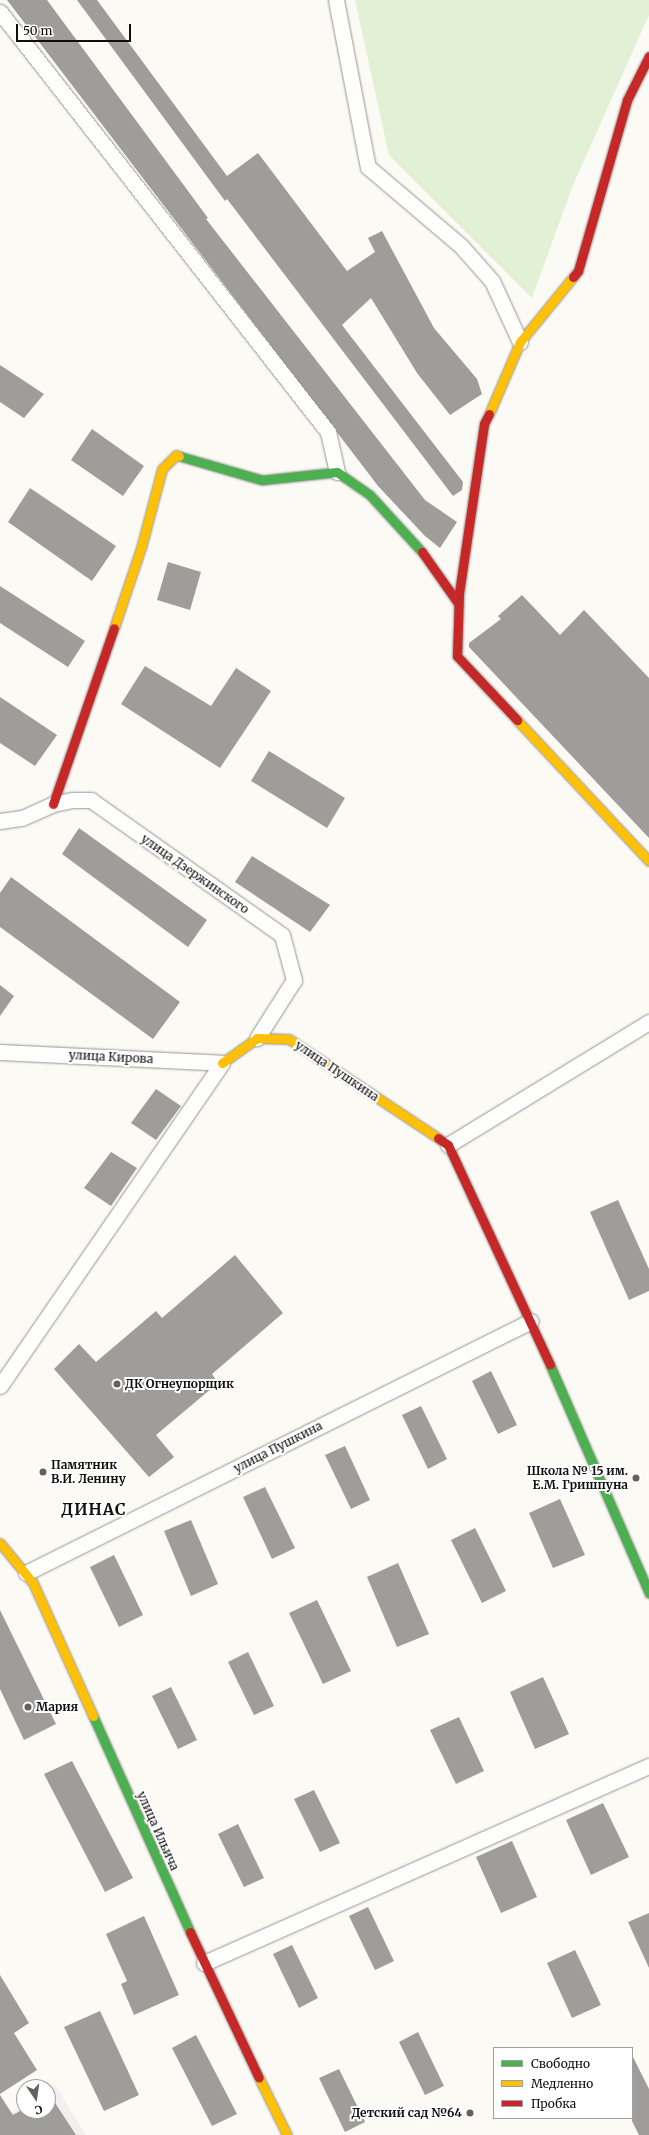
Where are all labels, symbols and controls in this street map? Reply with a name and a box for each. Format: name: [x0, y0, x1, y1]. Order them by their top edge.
scale bar: [18, 16, 133, 42]
text: 50 m: [23, 23, 52, 38]
street label: улица Дзержинского: [138, 831, 252, 917]
street label: улица Пушкина: [292, 1038, 382, 1104]
street label: улица Кирова: [68, 1048, 154, 1066]
place label: ДК Огнеупорщик: [125, 1377, 234, 1391]
marker: ДК Огнеупорщик: [112, 1379, 122, 1389]
street label: улица Пушкина: [231, 1418, 325, 1476]
place label: Памятник В.И. Ленину: [51, 1458, 126, 1486]
place label: Школа № 15 им. Е.М. Гришпуна: [527, 1464, 628, 1492]
marker: Памятник В.И. Ленину: [38, 1467, 48, 1477]
marker: Школа № 15 им. Е.М. Гришпуна: [631, 1473, 641, 1483]
district label: ДИНАС: [61, 1499, 127, 1519]
place label: Мария: [36, 1700, 78, 1714]
marker: Мария: [23, 1702, 33, 1712]
street label: улица Ильича: [134, 1789, 182, 1873]
legend: [493, 2047, 633, 2119]
text: Свободно: [531, 2056, 590, 2071]
text: Медленно: [531, 2076, 593, 2091]
north arrow: [16, 2079, 56, 2119]
text: Пробка: [531, 2096, 576, 2111]
text: С: [33, 2102, 44, 2117]
place label: Детский сад №64: [351, 2106, 462, 2120]
marker: Детский сад №64: [465, 2108, 475, 2118]

